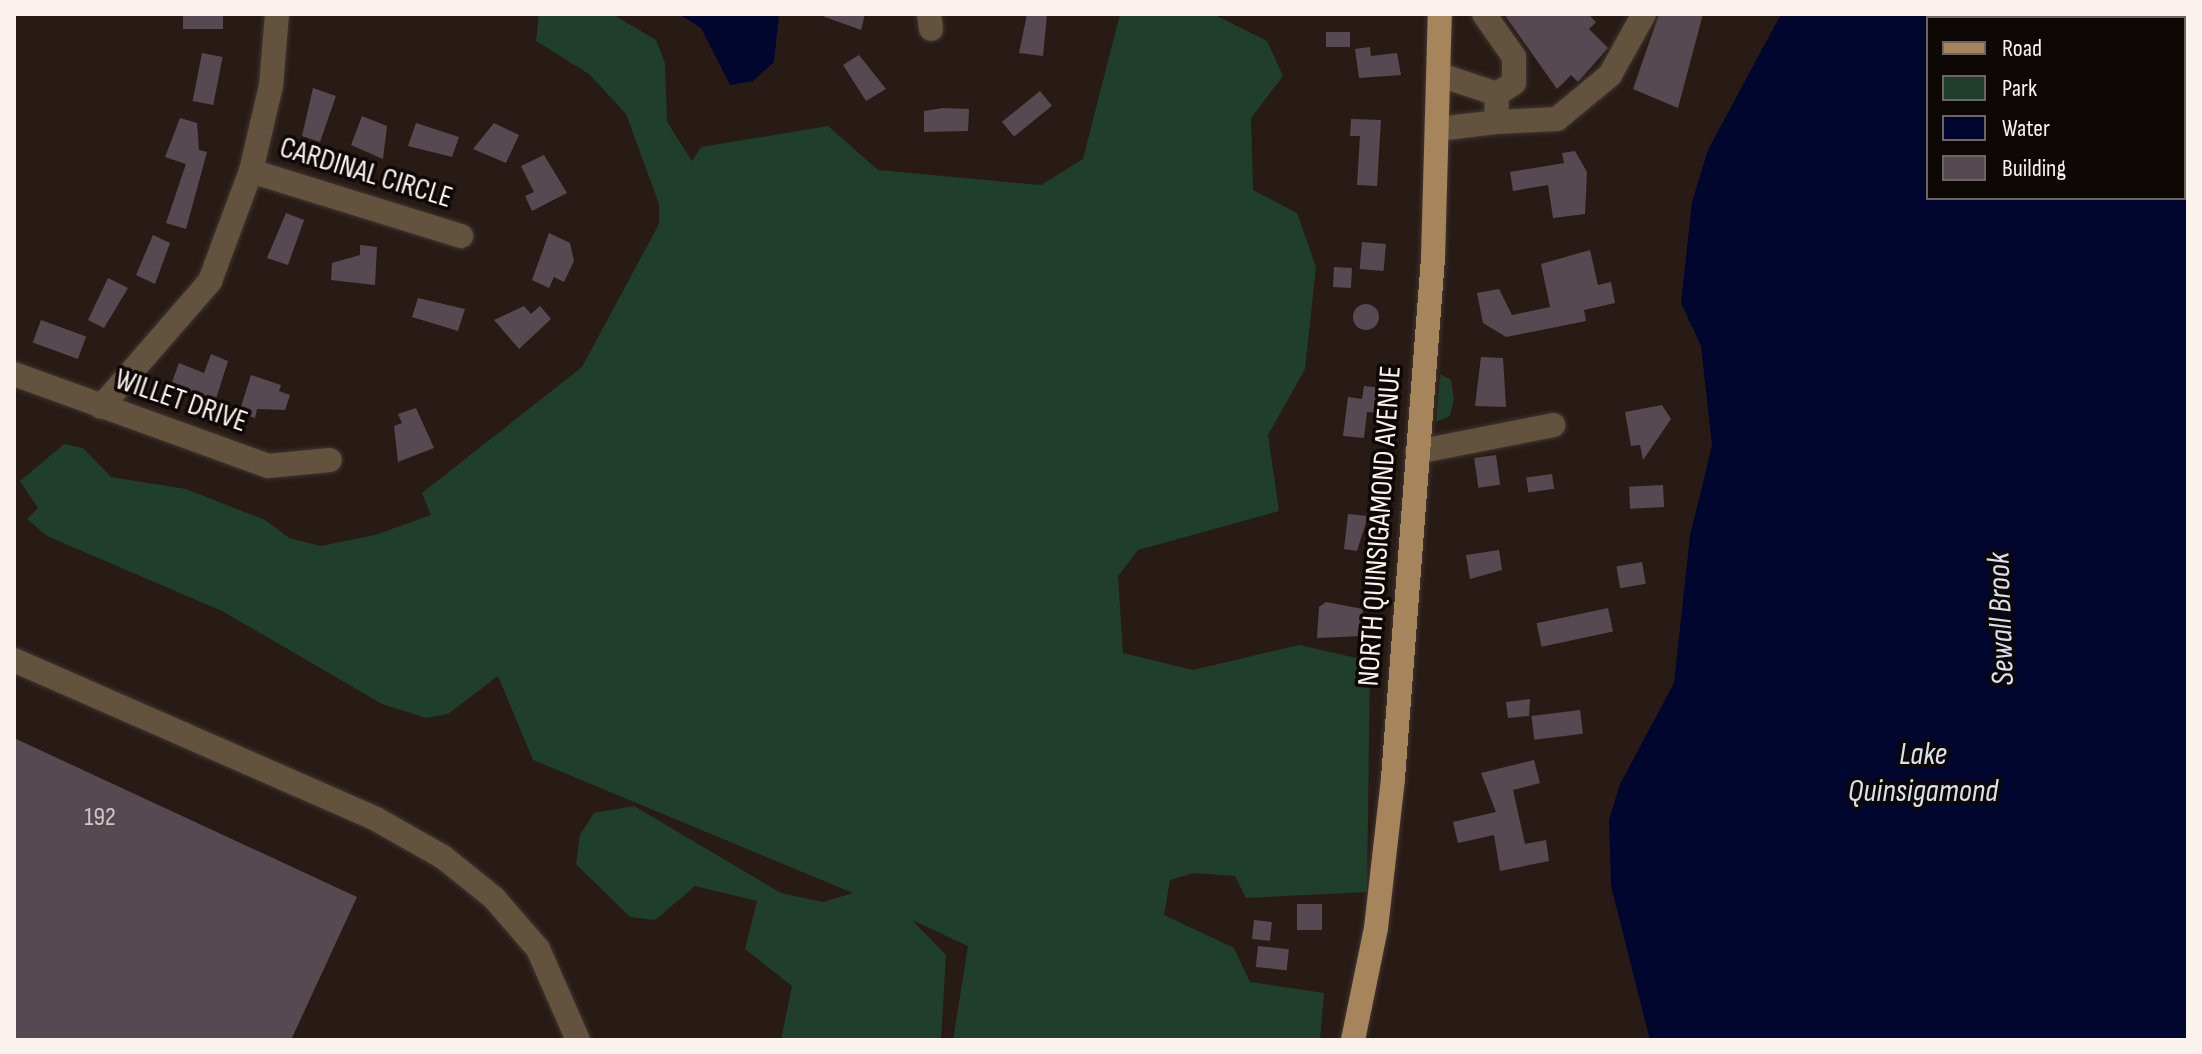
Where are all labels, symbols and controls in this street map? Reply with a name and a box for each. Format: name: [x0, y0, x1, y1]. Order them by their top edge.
legend: [1926, 16, 2186, 200]
text: Road: [2002, 34, 2042, 63]
text: Park: [2002, 74, 2037, 103]
text: Water: [2002, 114, 2050, 143]
street label: CARDINAL CIRCLE: [275, 130, 457, 216]
text: Building: [2002, 154, 2066, 183]
street label: WILLET DRIVE: [110, 362, 252, 440]
street label: NORTH QUINSIGAMOND AVENUE: [1351, 365, 1409, 687]
water label: Sewall Brook: [1980, 552, 2024, 686]
water label: Lake Quinsigamond: [1848, 737, 1998, 812]
house number: 192: [84, 802, 116, 834]

